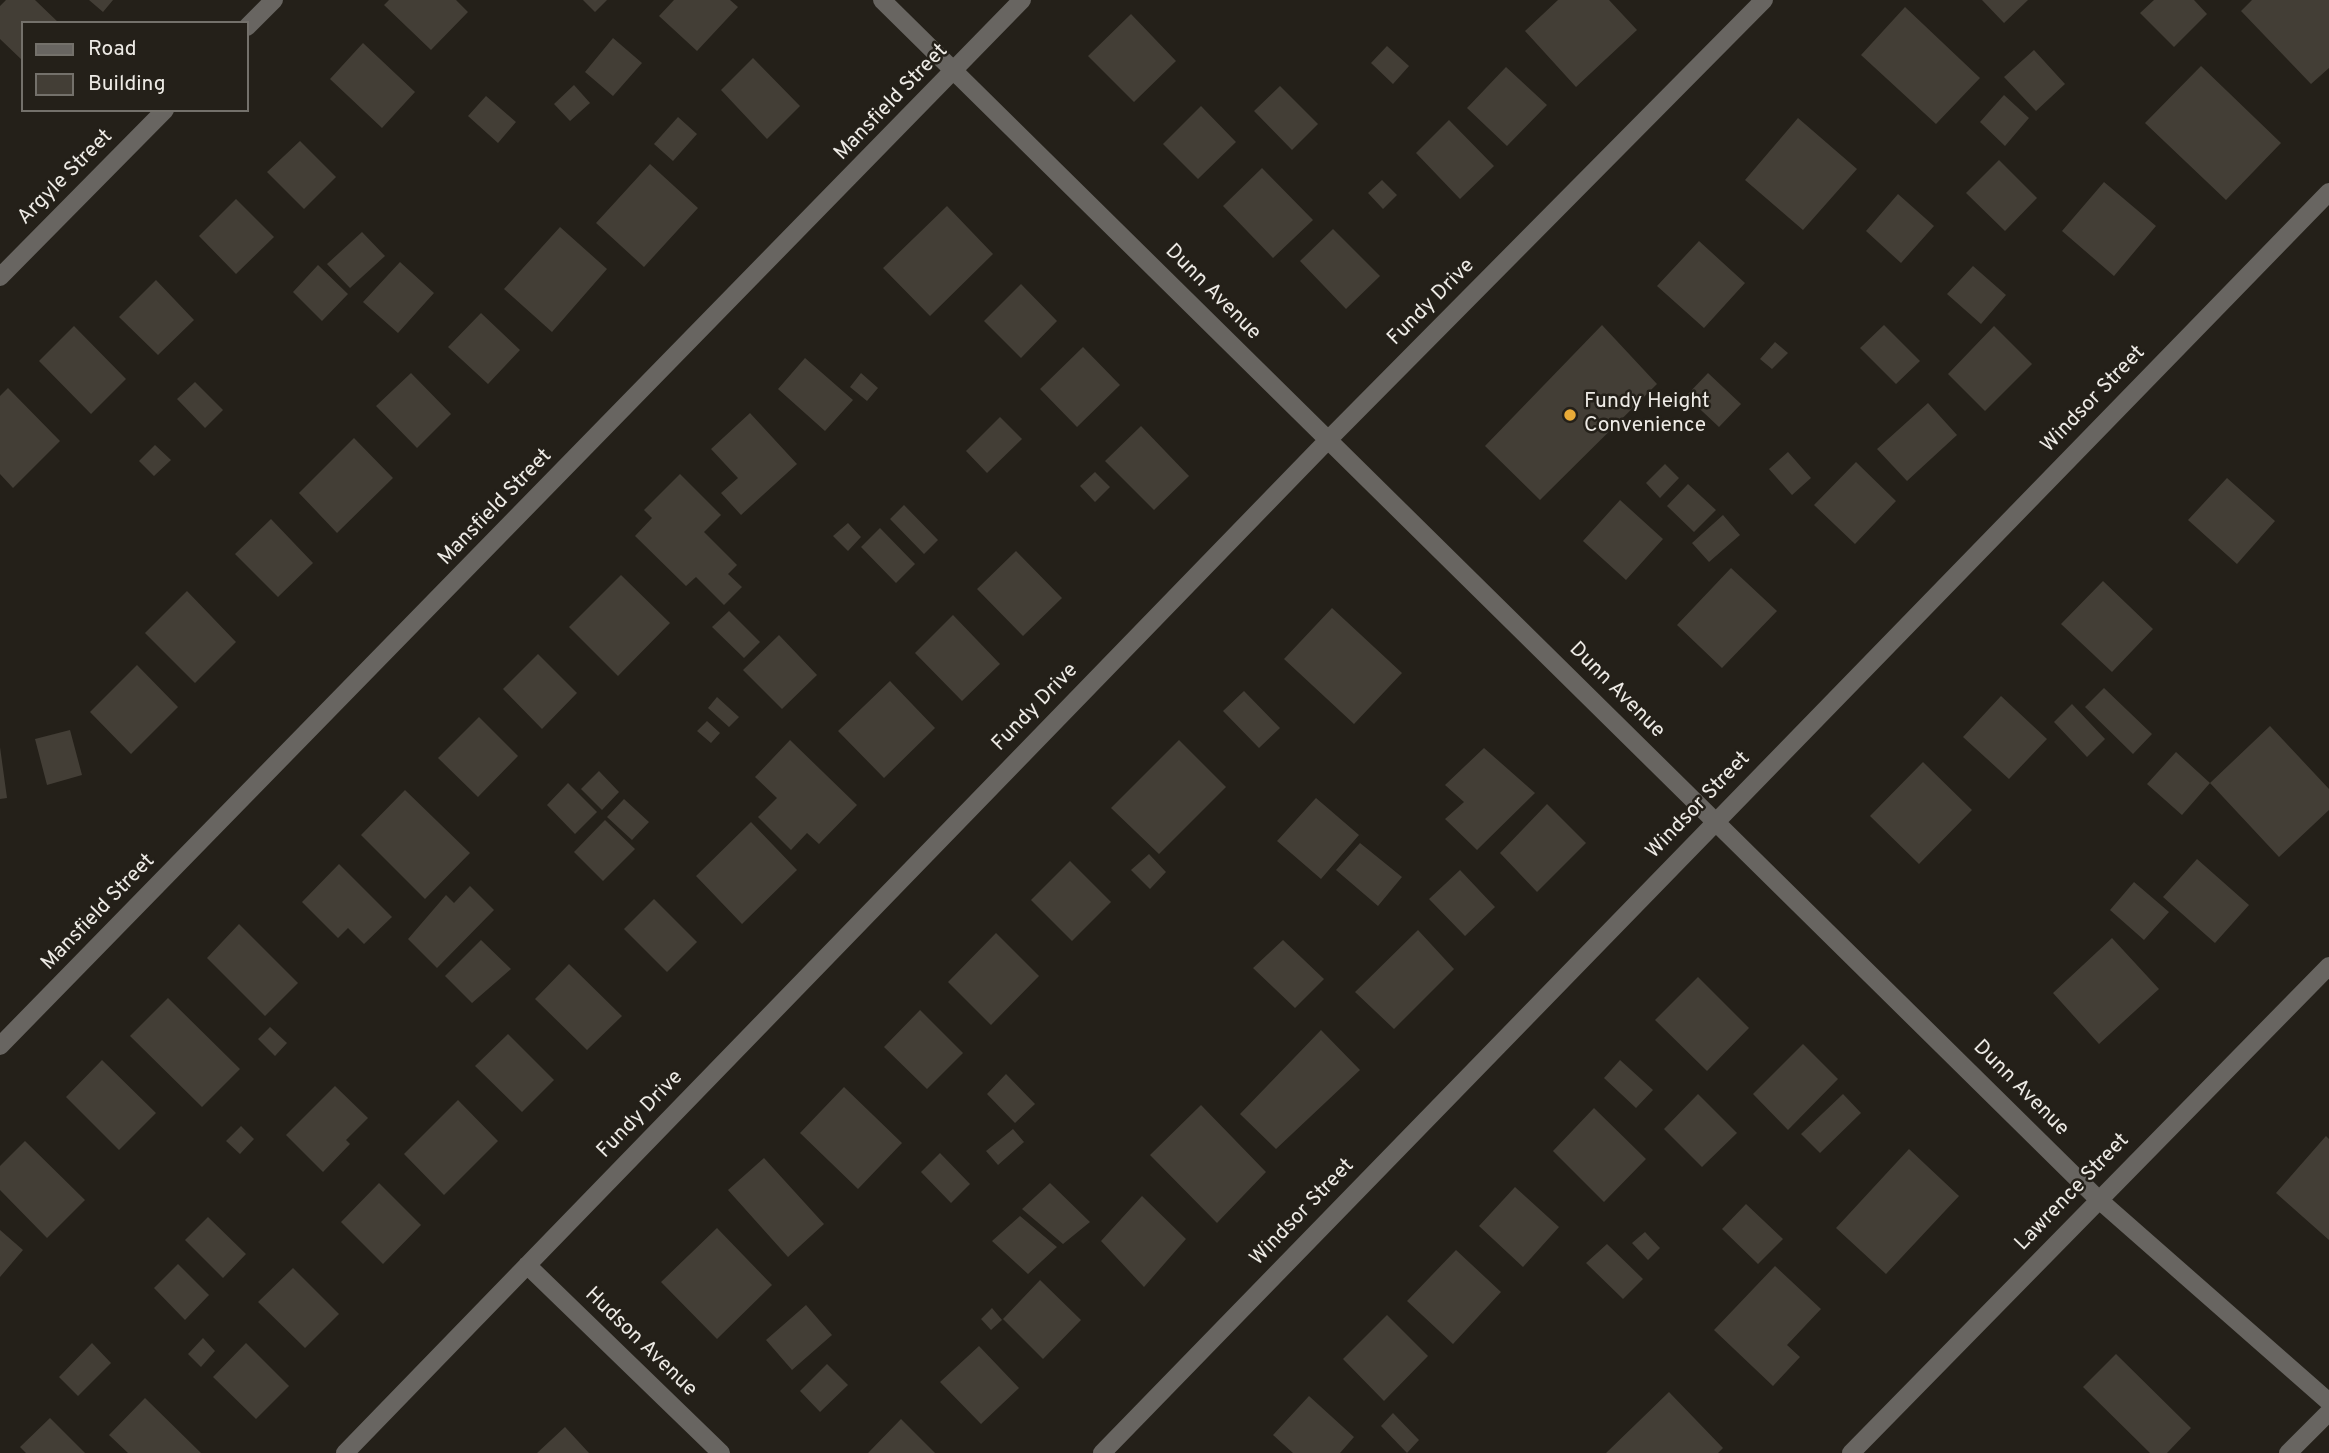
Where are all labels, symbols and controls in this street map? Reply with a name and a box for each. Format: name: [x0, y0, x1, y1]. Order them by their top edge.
legend: [21, 21, 248, 112]
text: Road: [88, 36, 137, 63]
street label: Mansfield Street: [830, 39, 954, 167]
text: Building: [88, 71, 166, 98]
street label: Argyle Street: [13, 125, 119, 231]
street label: Dunn Avenue: [1159, 240, 1265, 346]
street label: Fundy Drive: [1383, 254, 1481, 352]
street label: Windsor Street: [2037, 341, 2151, 459]
place label: Fundy Height Convenience: [1584, 390, 1710, 440]
marker: Fundy Height Convenience: [1562, 407, 1578, 423]
street label: Mansfield Street: [434, 444, 558, 572]
street label: Dunn Avenue: [1563, 638, 1669, 744]
street label: Fundy Drive: [988, 659, 1084, 757]
street label: Windsor Street: [1642, 747, 1756, 865]
street label: Mansfield Street: [37, 849, 161, 977]
street label: Dunn Avenue: [1967, 1036, 2073, 1142]
street label: Fundy Drive: [593, 1066, 689, 1164]
street label: Lawrence Street: [2011, 1129, 2135, 1257]
street label: Windsor Street: [1246, 1154, 1360, 1272]
street label: Hudson Avenue: [579, 1283, 701, 1403]

